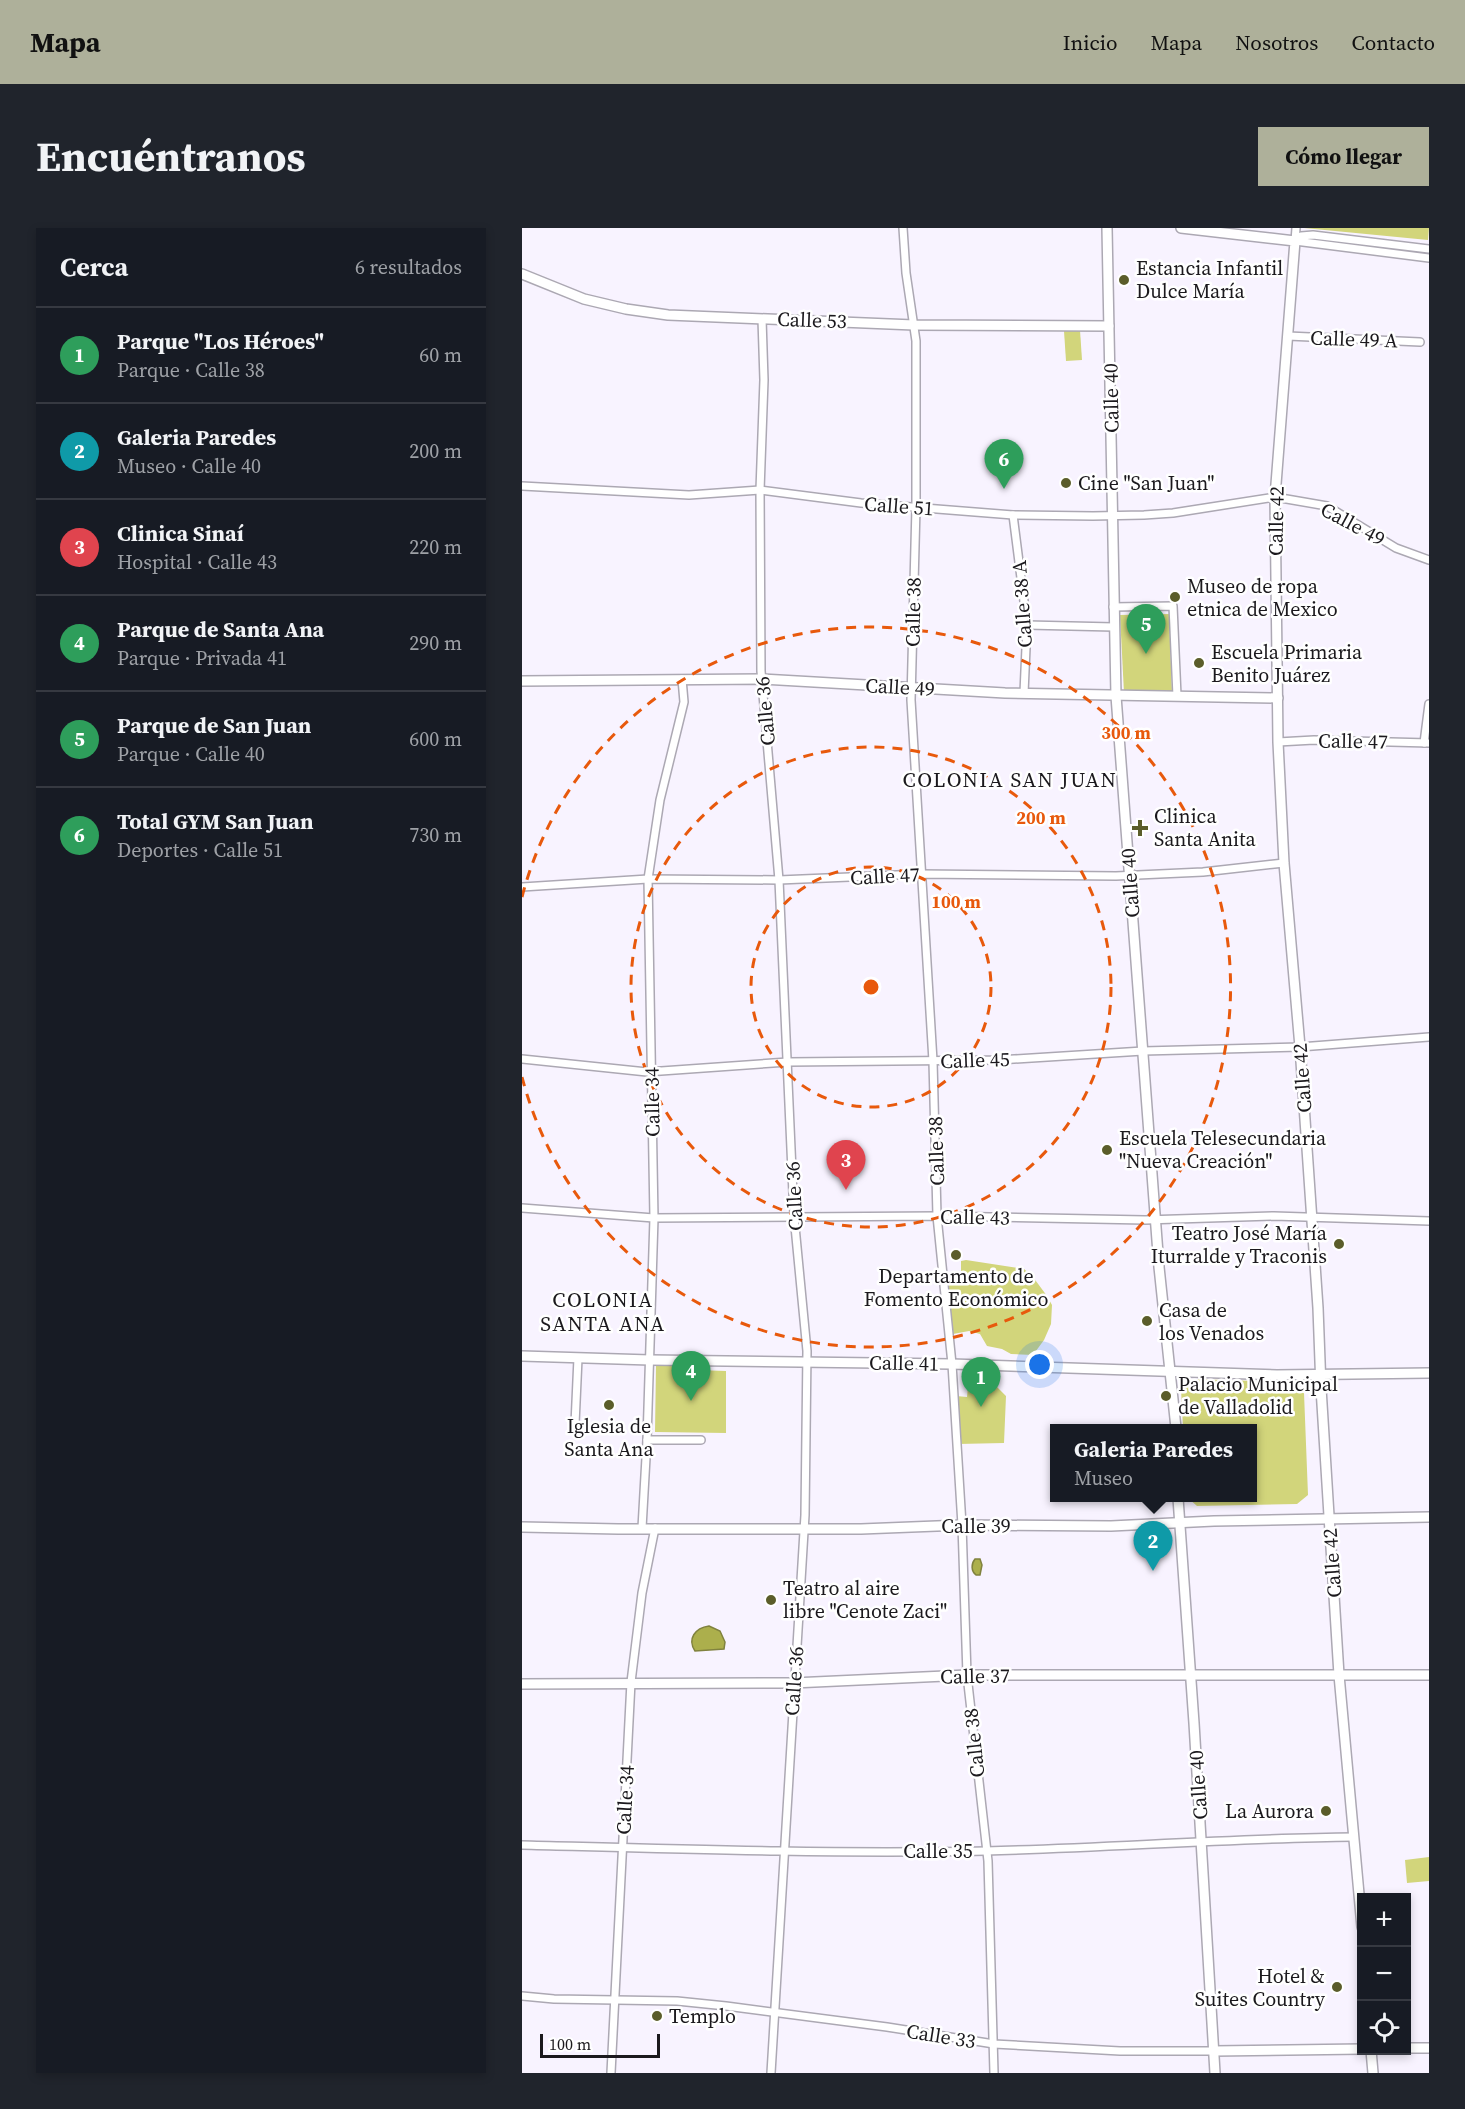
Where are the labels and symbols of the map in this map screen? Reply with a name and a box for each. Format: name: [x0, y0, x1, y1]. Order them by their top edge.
place label: Estancia Infantil Dulce María: [1136, 254, 1283, 305]
marker: Estancia Infantil Dulce María: [1117, 273, 1131, 287]
street label: Calle 53: [777, 305, 847, 335]
street label: Calle 49 A: [1310, 323, 1399, 355]
street label: Calle 40: [1096, 363, 1126, 433]
pin: 6: [984, 440, 1024, 489]
place label: Cine "San Juan": [1078, 469, 1214, 497]
marker: Cine "San Juan": [1059, 476, 1073, 490]
street label: Calle 42: [1261, 486, 1291, 556]
street label: Calle 51: [863, 490, 935, 522]
street label: Calle 49: [1316, 495, 1390, 553]
street label: Calle 38 A: [1005, 559, 1039, 649]
place label: Museo de ropa etnica de Mexico: [1187, 572, 1338, 623]
street label: Calle 38: [898, 577, 928, 647]
marker: Museo de ropa etnica de Mexico: [1168, 590, 1182, 604]
pin: 5: [1126, 604, 1166, 654]
place label: Escuela Primaria Benito Juárez: [1211, 638, 1363, 689]
marker: Escuela Primaria Benito Juárez: [1192, 656, 1206, 670]
street label: Calle 49: [865, 671, 935, 703]
street label: Calle 36: [748, 675, 782, 747]
text: 300 m: [1101, 720, 1151, 745]
street label: Calle 47: [1318, 726, 1388, 756]
district label: COLONIA SAN JUAN: [903, 765, 1117, 794]
place label: Clinica Santa Anita: [1154, 802, 1257, 853]
text: 200 m: [1016, 805, 1066, 830]
marker: Clinica Santa Anita: [1131, 819, 1149, 837]
street label: Calle 40: [1114, 847, 1146, 919]
street label: Calle 47: [850, 860, 920, 892]
text: 100 m: [931, 889, 981, 914]
centre of rings: [861, 977, 881, 997]
street label: Calle 42: [1286, 1042, 1318, 1114]
street label: Calle 45: [940, 1045, 1010, 1075]
street label: Calle 34: [637, 1067, 667, 1137]
street label: Calle 38: [921, 1116, 951, 1186]
place label: Escuela Telesecundaria "Nueva Creación": [1119, 1124, 1327, 1175]
pin: 3: [826, 1140, 866, 1190]
marker: Escuela Telesecundaria "Nueva Creación": [1100, 1143, 1114, 1157]
street label: Calle 36: [778, 1161, 810, 1231]
street label: Calle 43: [940, 1202, 1010, 1232]
place label: Teatro José María Iturralde y Traconis: [1151, 1219, 1328, 1270]
marker: Teatro José María Iturralde y Traconis: [1332, 1237, 1346, 1251]
marker: Departamento de Fomento Económico: [949, 1248, 963, 1262]
place label: Departamento de Fomento Económico: [864, 1262, 1048, 1313]
district label: COLONIA SANTA ANA: [540, 1285, 666, 1338]
place label: Casa de los Venados: [1159, 1296, 1264, 1347]
marker: Casa de los Venados: [1140, 1314, 1154, 1328]
street label: Calle 41: [869, 1348, 939, 1378]
your location: [1025, 1350, 1054, 1379]
pin: 4: [672, 1352, 710, 1401]
pin: 1: [962, 1358, 1000, 1407]
place label: Palacio Municipal de Valladolid: [1178, 1370, 1338, 1421]
marker: Palacio Municipal de Valladolid: [1159, 1389, 1173, 1403]
marker: Iglesia de Santa Ana: [602, 1398, 616, 1412]
place label: Iglesia de Santa Ana: [564, 1412, 654, 1463]
street label: Calle 39: [941, 1512, 1011, 1540]
pin: 2: [1134, 1522, 1172, 1571]
street label: Calle 42: [1316, 1527, 1348, 1599]
place label: Teatro al aire libre "Cenote Zaci": [783, 1574, 947, 1625]
marker: Teatro al aire libre "Cenote Zaci": [764, 1593, 778, 1607]
street label: Calle 36: [778, 1645, 810, 1717]
street label: Calle 37: [940, 1661, 1010, 1691]
street label: Calle 38: [956, 1707, 992, 1779]
street label: Calle 40: [1182, 1749, 1214, 1821]
street label: Calle 34: [609, 1765, 641, 1835]
place label: La Aurora: [1225, 1797, 1315, 1825]
marker: La Aurora: [1319, 1804, 1333, 1818]
street label: Calle 35: [903, 1837, 973, 1865]
place label: Hotel & Suites Country: [1195, 1962, 1326, 2013]
marker: Hotel & Suites Country: [1330, 1980, 1344, 1994]
place label: Templo: [669, 2002, 736, 2030]
marker: Templo: [650, 2009, 664, 2023]
street label: Calle 33: [904, 2017, 978, 2055]
scale bar: [540, 2031, 660, 2058]

